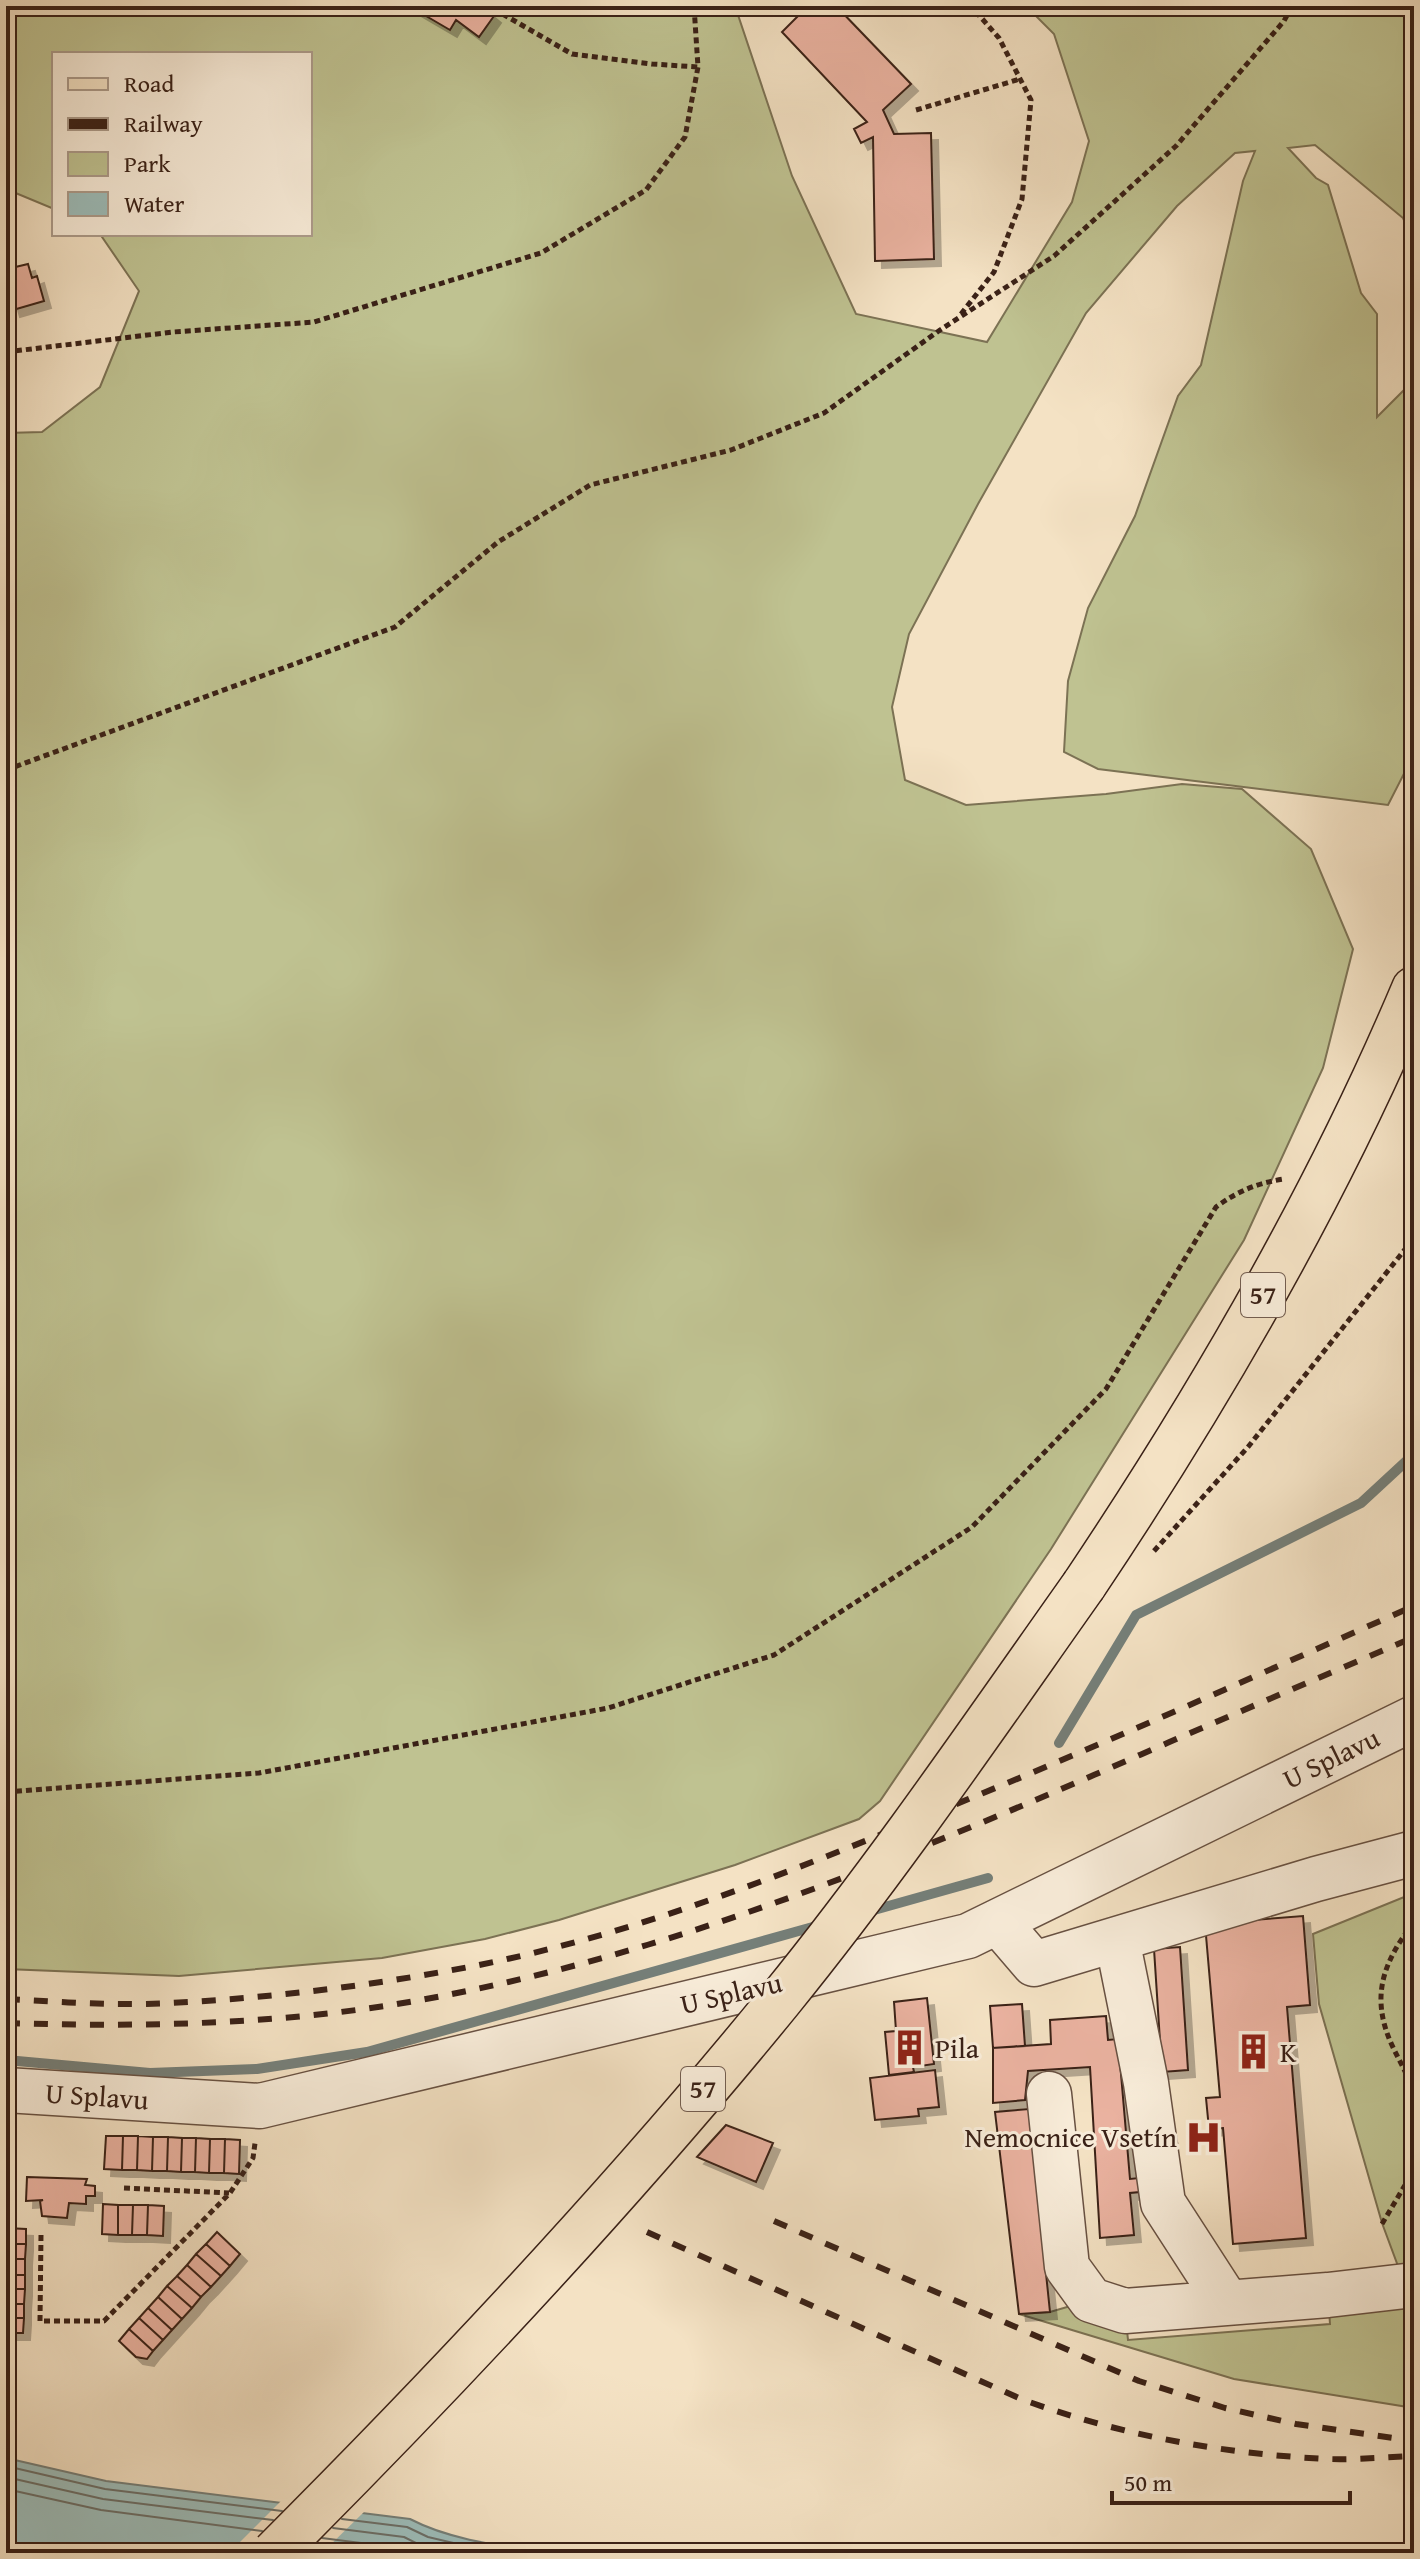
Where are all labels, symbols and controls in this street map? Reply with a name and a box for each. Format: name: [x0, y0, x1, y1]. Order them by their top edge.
legend: [52, 52, 312, 236]
text: Road: [124, 66, 174, 101]
text: Railway: [124, 106, 203, 141]
text: Park: [124, 146, 171, 181]
text: Water: [124, 186, 185, 221]
road number: 57: [1241, 1273, 1285, 1317]
street label: U Splavu: [1275, 1717, 1386, 1799]
street label: U Splavu: [676, 1961, 786, 2024]
place label: Pila: [935, 2027, 980, 2068]
building icon: Pila: [890, 2029, 928, 2067]
place label: K: [1280, 2031, 1297, 2072]
building icon: K: [1235, 2033, 1273, 2071]
road number: 57: [681, 2067, 725, 2111]
street label: U Splavu: [44, 2071, 150, 2120]
place label: Nemocnice Vsetín: [965, 2116, 1177, 2157]
hospital icon: Nemocnice Vsetín: [1184, 2118, 1222, 2156]
scale bar: [1112, 2455, 1350, 2505]
text: 50 m: [1124, 2465, 1172, 2500]

